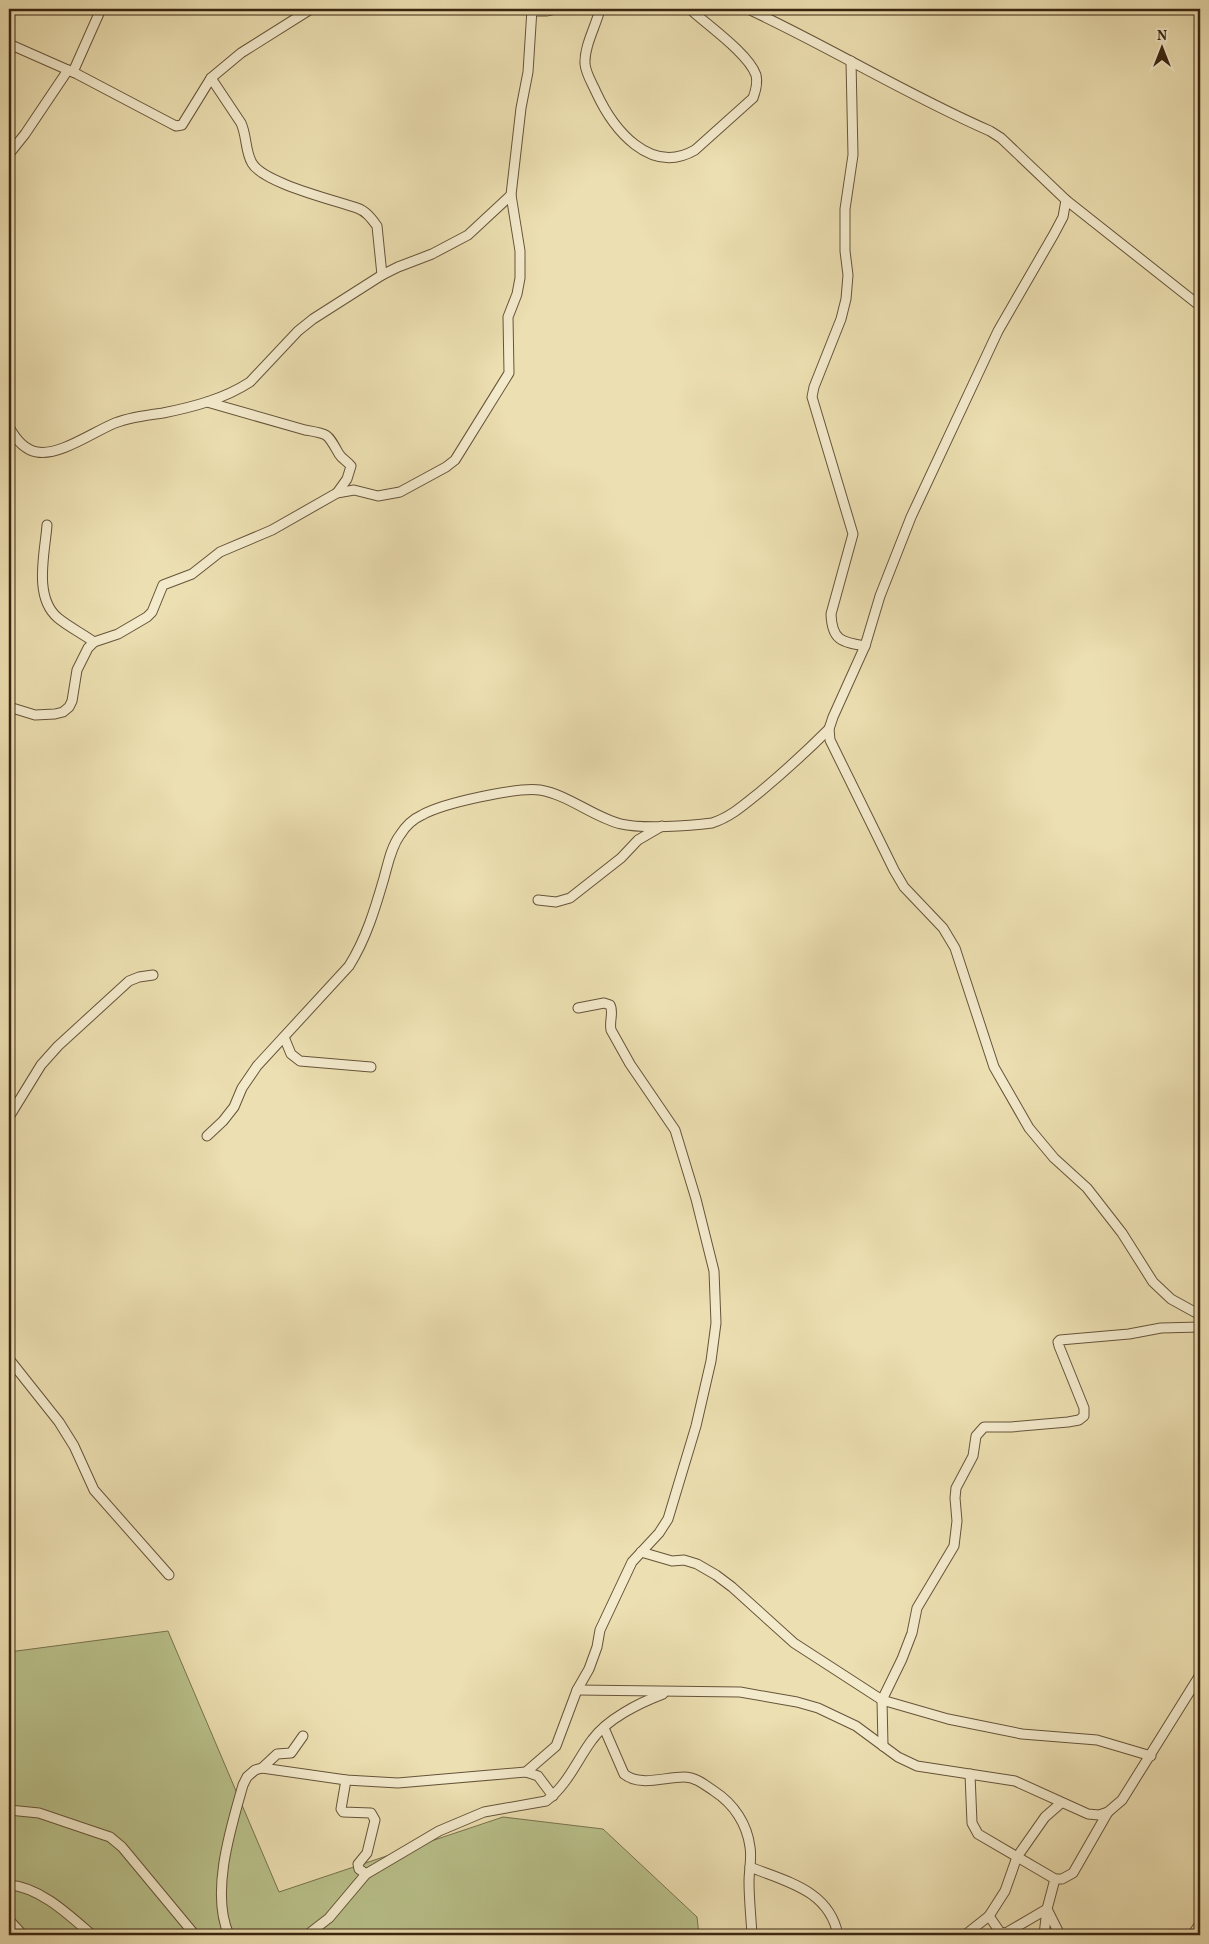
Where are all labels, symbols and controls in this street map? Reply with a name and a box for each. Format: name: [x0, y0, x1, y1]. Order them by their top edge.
north arrow: [1136, 22, 1186, 72]
text: N: [1157, 27, 1167, 46]

